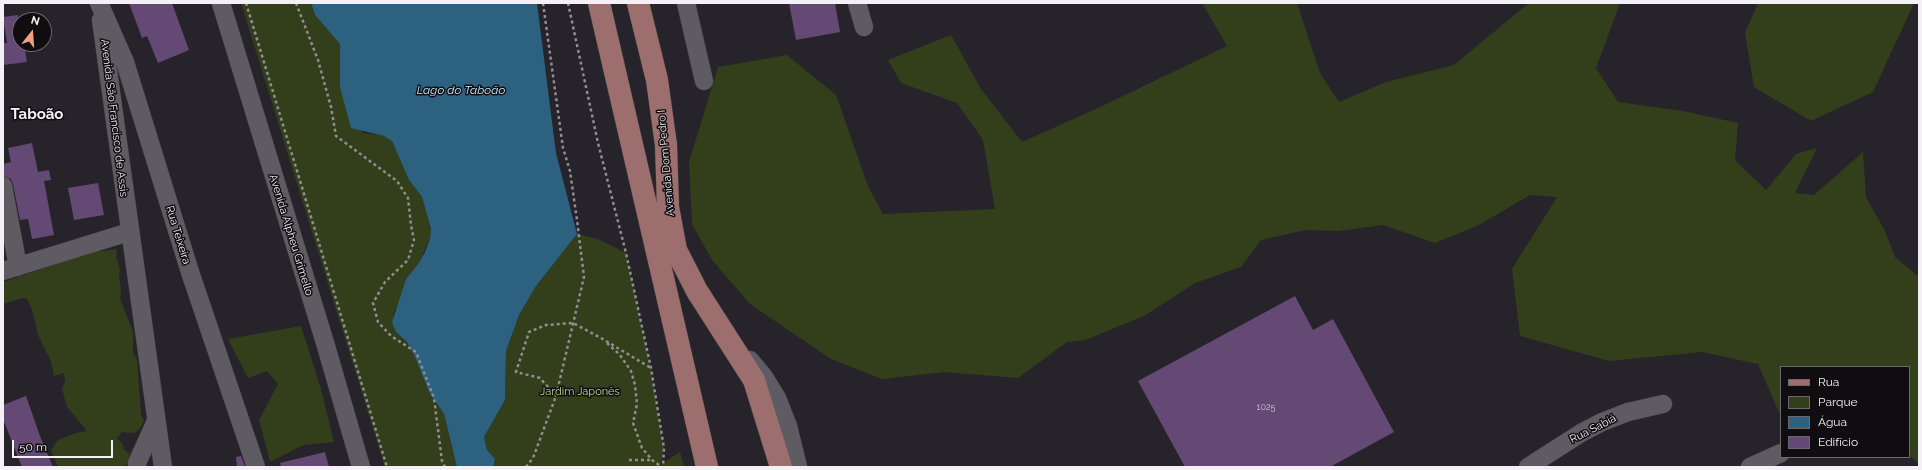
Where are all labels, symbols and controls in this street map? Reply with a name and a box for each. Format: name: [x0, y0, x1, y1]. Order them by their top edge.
north arrow: [12, 12, 52, 52]
text: N: [29, 14, 41, 28]
street label: Avenida São Francisco de Assis: [98, 38, 130, 198]
water label: Lago do Taboão: [417, 83, 505, 97]
district label: Taboão: [11, 105, 63, 123]
street label: Avenida Dom Pedro I: [655, 109, 677, 217]
street label: Avenida Alpheu Grimello: [266, 173, 316, 297]
street label: Rua Teixeira: [163, 204, 193, 266]
legend: [1780, 366, 1910, 458]
text: Rua: [1818, 375, 1839, 389]
park label: Jardim Japonês: [540, 385, 620, 399]
text: Parque: [1818, 395, 1858, 409]
house number: 1025: [1257, 402, 1275, 412]
street label: Rua Sabiá: [1568, 412, 1618, 446]
text: Água: [1818, 415, 1847, 429]
scale bar: [14, 432, 115, 458]
text: Edifício: [1818, 435, 1858, 449]
text: 50 m: [19, 440, 47, 454]

